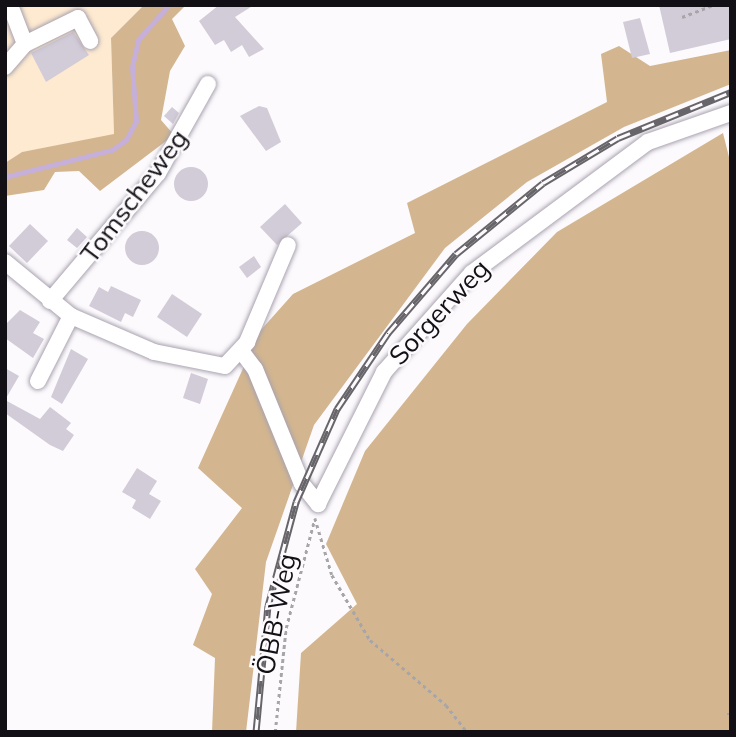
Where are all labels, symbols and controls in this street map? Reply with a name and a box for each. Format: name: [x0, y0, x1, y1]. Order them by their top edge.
street label: Tomscheweg: [74, 123, 194, 269]
street label: Sorgerweg: [382, 253, 496, 371]
street label: ÖBB-Weg: [249, 551, 303, 677]

